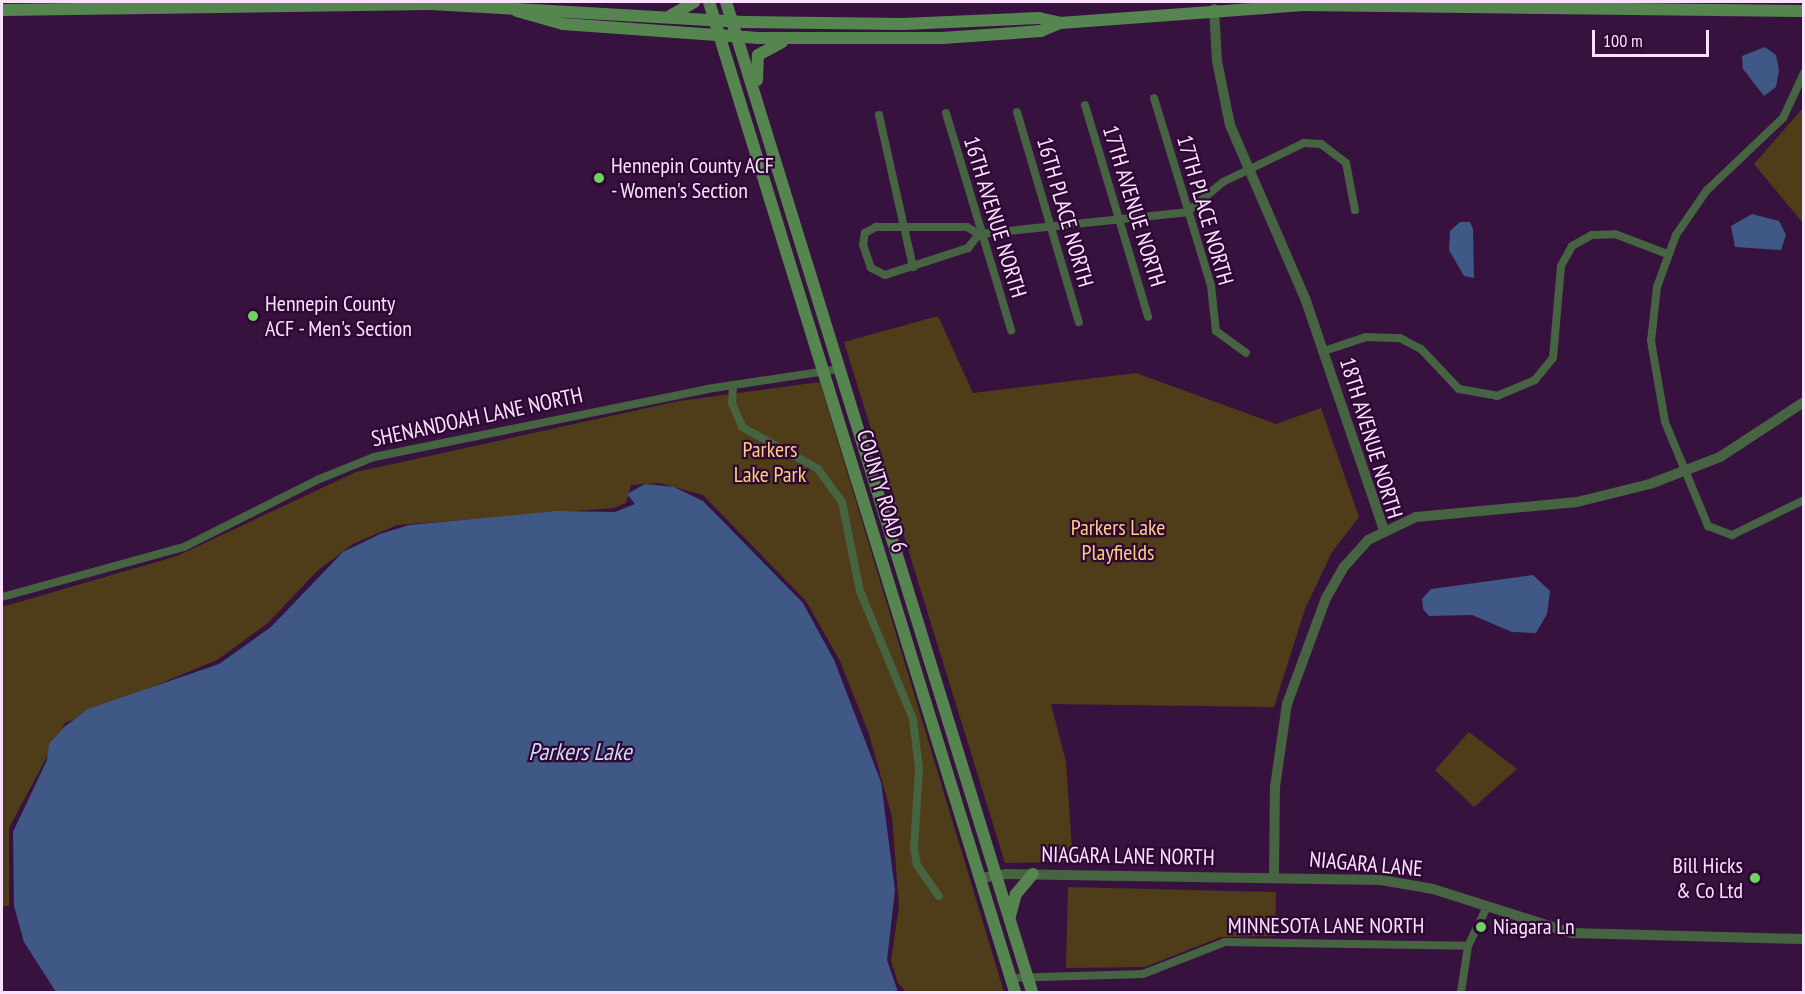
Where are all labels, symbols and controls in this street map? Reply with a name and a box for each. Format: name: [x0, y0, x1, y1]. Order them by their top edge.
scale bar: [1595, 18, 1712, 56]
text: 100 m: [1603, 29, 1643, 52]
street label: 17TH AVENUE NORTH: [1097, 122, 1171, 290]
street label: 17TH PLACE NORTH: [1171, 132, 1239, 288]
street label: 16TH AVENUE NORTH: [958, 133, 1032, 301]
street label: 16TH PLACE NORTH: [1031, 134, 1099, 290]
place label: Hennepin County ACF - Women's Section: [611, 152, 775, 204]
marker: Hennepin County ACF - Women's Section: [592, 171, 606, 185]
place label: Hennepin County ACF - Men's Section: [265, 290, 414, 342]
marker: Hennepin County ACF - Men's Section: [246, 309, 260, 323]
street label: 18TH AVENUE NORTH: [1334, 354, 1408, 522]
street label: SHENANDOAH LANE NORTH: [369, 382, 585, 452]
street label: COUNTY ROAD 6: [851, 426, 913, 556]
park label: Parkers Lake Park: [734, 436, 806, 488]
park label: Parkers Lake Playfields: [1071, 514, 1165, 566]
water label: Parkers Lake: [528, 738, 632, 766]
street label: NIAGARA LANE NORTH: [1041, 841, 1215, 871]
street label: NIAGARA LANE: [1308, 846, 1424, 882]
place label: Bill Hicks & Co Ltd: [1673, 852, 1743, 903]
marker: Bill Hicks & Co Ltd: [1748, 871, 1762, 885]
street label: MINNESOTA LANE NORTH: [1227, 913, 1425, 939]
place label: Niagara Ln: [1493, 914, 1575, 940]
marker: Niagara Ln: [1474, 920, 1488, 934]

